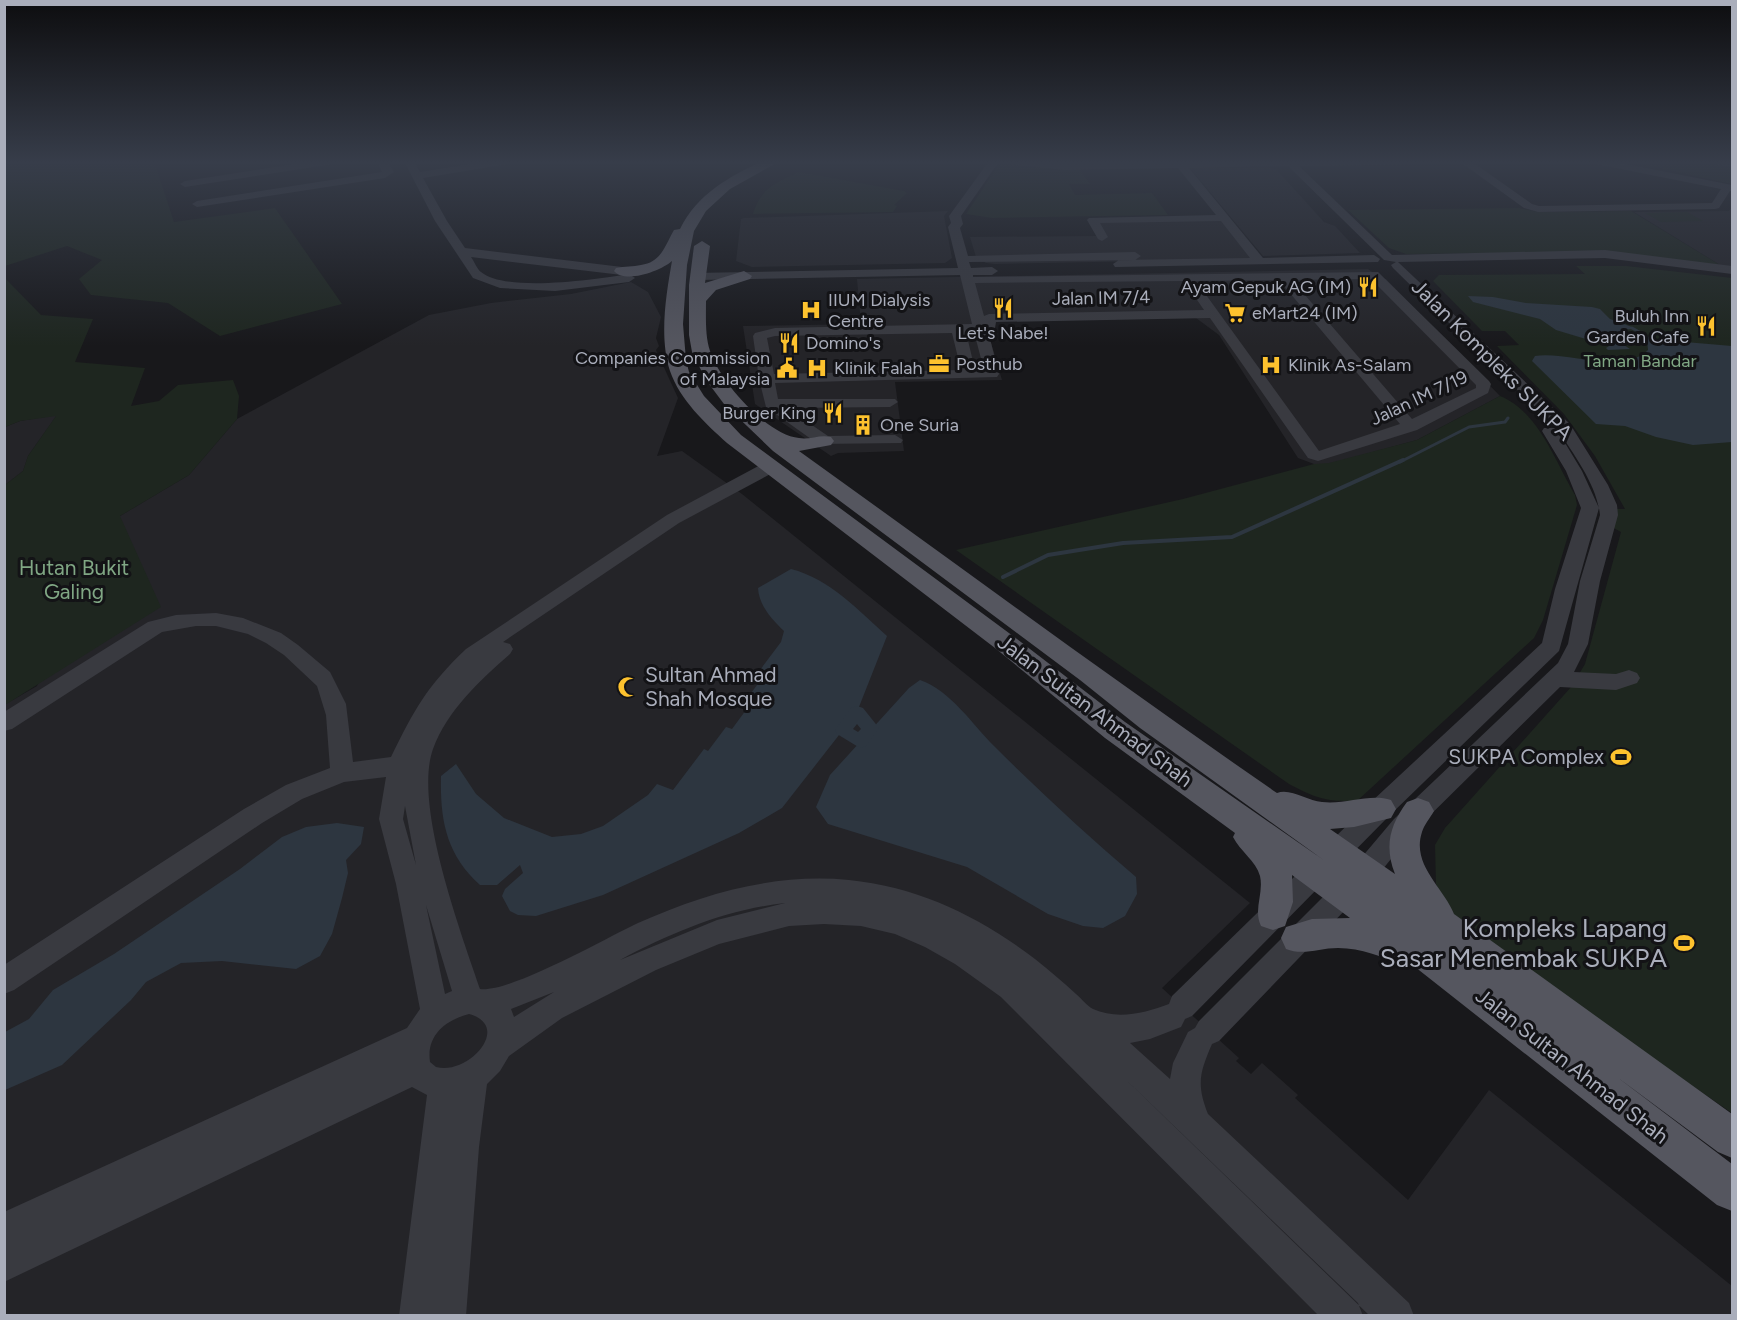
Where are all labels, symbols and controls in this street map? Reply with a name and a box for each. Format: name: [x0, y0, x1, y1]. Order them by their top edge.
street label: Jalan Kompleks SUKPA: [1407, 274, 1578, 445]
restaurant icon: Ayam Gepuk AG (IM): [1356, 275, 1380, 299]
place label: Ayam Gepuk AG (IM): [1181, 276, 1351, 298]
street label: Jalan IM 7/4: [1052, 286, 1150, 310]
place label: IIUM Dialysis Centre: [828, 289, 930, 332]
restaurant icon: Let's Nabe!: [991, 296, 1015, 320]
hospital icon: IIUM Dialysis Centre: [799, 298, 823, 322]
supermarket icon: eMart24 (IM): [1223, 301, 1247, 325]
place label: eMart24 (IM): [1252, 302, 1358, 324]
place label: Buluh Inn Garden Cafe: [1587, 305, 1689, 348]
restaurant icon: Buluh Inn Garden Cafe: [1694, 314, 1718, 338]
place label: Let's Nabe!: [957, 322, 1049, 344]
restaurant icon: Domino's: [777, 331, 801, 355]
place label: Domino's: [806, 332, 881, 354]
place label: Companies Commission of Malaysia: [575, 347, 770, 390]
park label: Taman Bandar: [1583, 350, 1697, 372]
office icon: Posthub: [927, 352, 951, 376]
place label: Posthub: [956, 353, 1023, 375]
hospital icon: Klinik As-Salam: [1259, 353, 1283, 377]
place label: Klinik As-Salam: [1288, 354, 1411, 376]
public building icon: Companies Commission of Malaysia: [775, 356, 799, 380]
hospital icon: Klinik Falah: [805, 356, 829, 380]
place label: Klinik Falah: [834, 357, 923, 379]
street label: Jalan IM 7/19: [1367, 366, 1471, 430]
restaurant icon: Burger King: [821, 401, 845, 425]
place label: Burger King: [722, 402, 816, 424]
building icon: One Suria: [851, 413, 875, 437]
place label: One Suria: [880, 414, 959, 436]
park label: Hutan Bukit Galing: [19, 555, 129, 604]
street label: Jalan Sultan Ahmad Shah: [993, 629, 1198, 792]
place label: Sultan Ahmad Shah Mosque: [645, 662, 777, 711]
mosque icon: Sultan Ahmad Shah Mosque: [616, 675, 640, 699]
place label: SUKPA Complex: [1448, 744, 1604, 769]
sports icon: SUKPA Complex: [1609, 745, 1633, 769]
place label: Kompleks Lapang Sasar Menembak SUKPA: [1380, 912, 1667, 974]
sports icon: Kompleks Lapang Sasar Menembak SUKPA: [1672, 931, 1696, 955]
street label: Jalan Sultan Ahmad Shah: [1471, 983, 1674, 1149]

